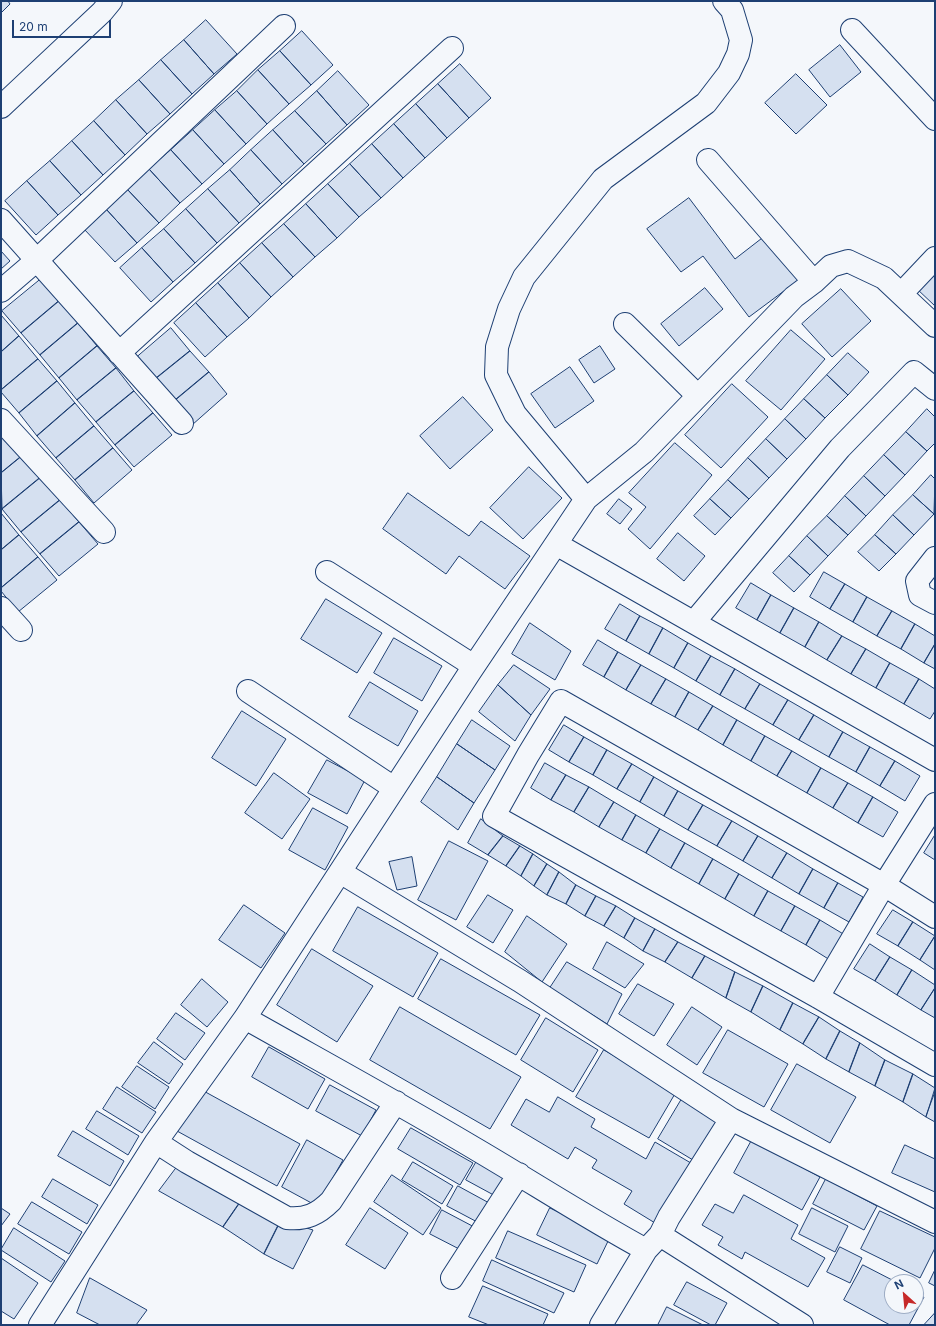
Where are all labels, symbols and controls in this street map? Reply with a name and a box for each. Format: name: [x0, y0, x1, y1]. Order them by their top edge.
scale bar: [14, 12, 113, 38]
text: 20 m: [19, 19, 48, 34]
north arrow: [884, 1274, 924, 1314]
text: N: [892, 1276, 906, 1292]

